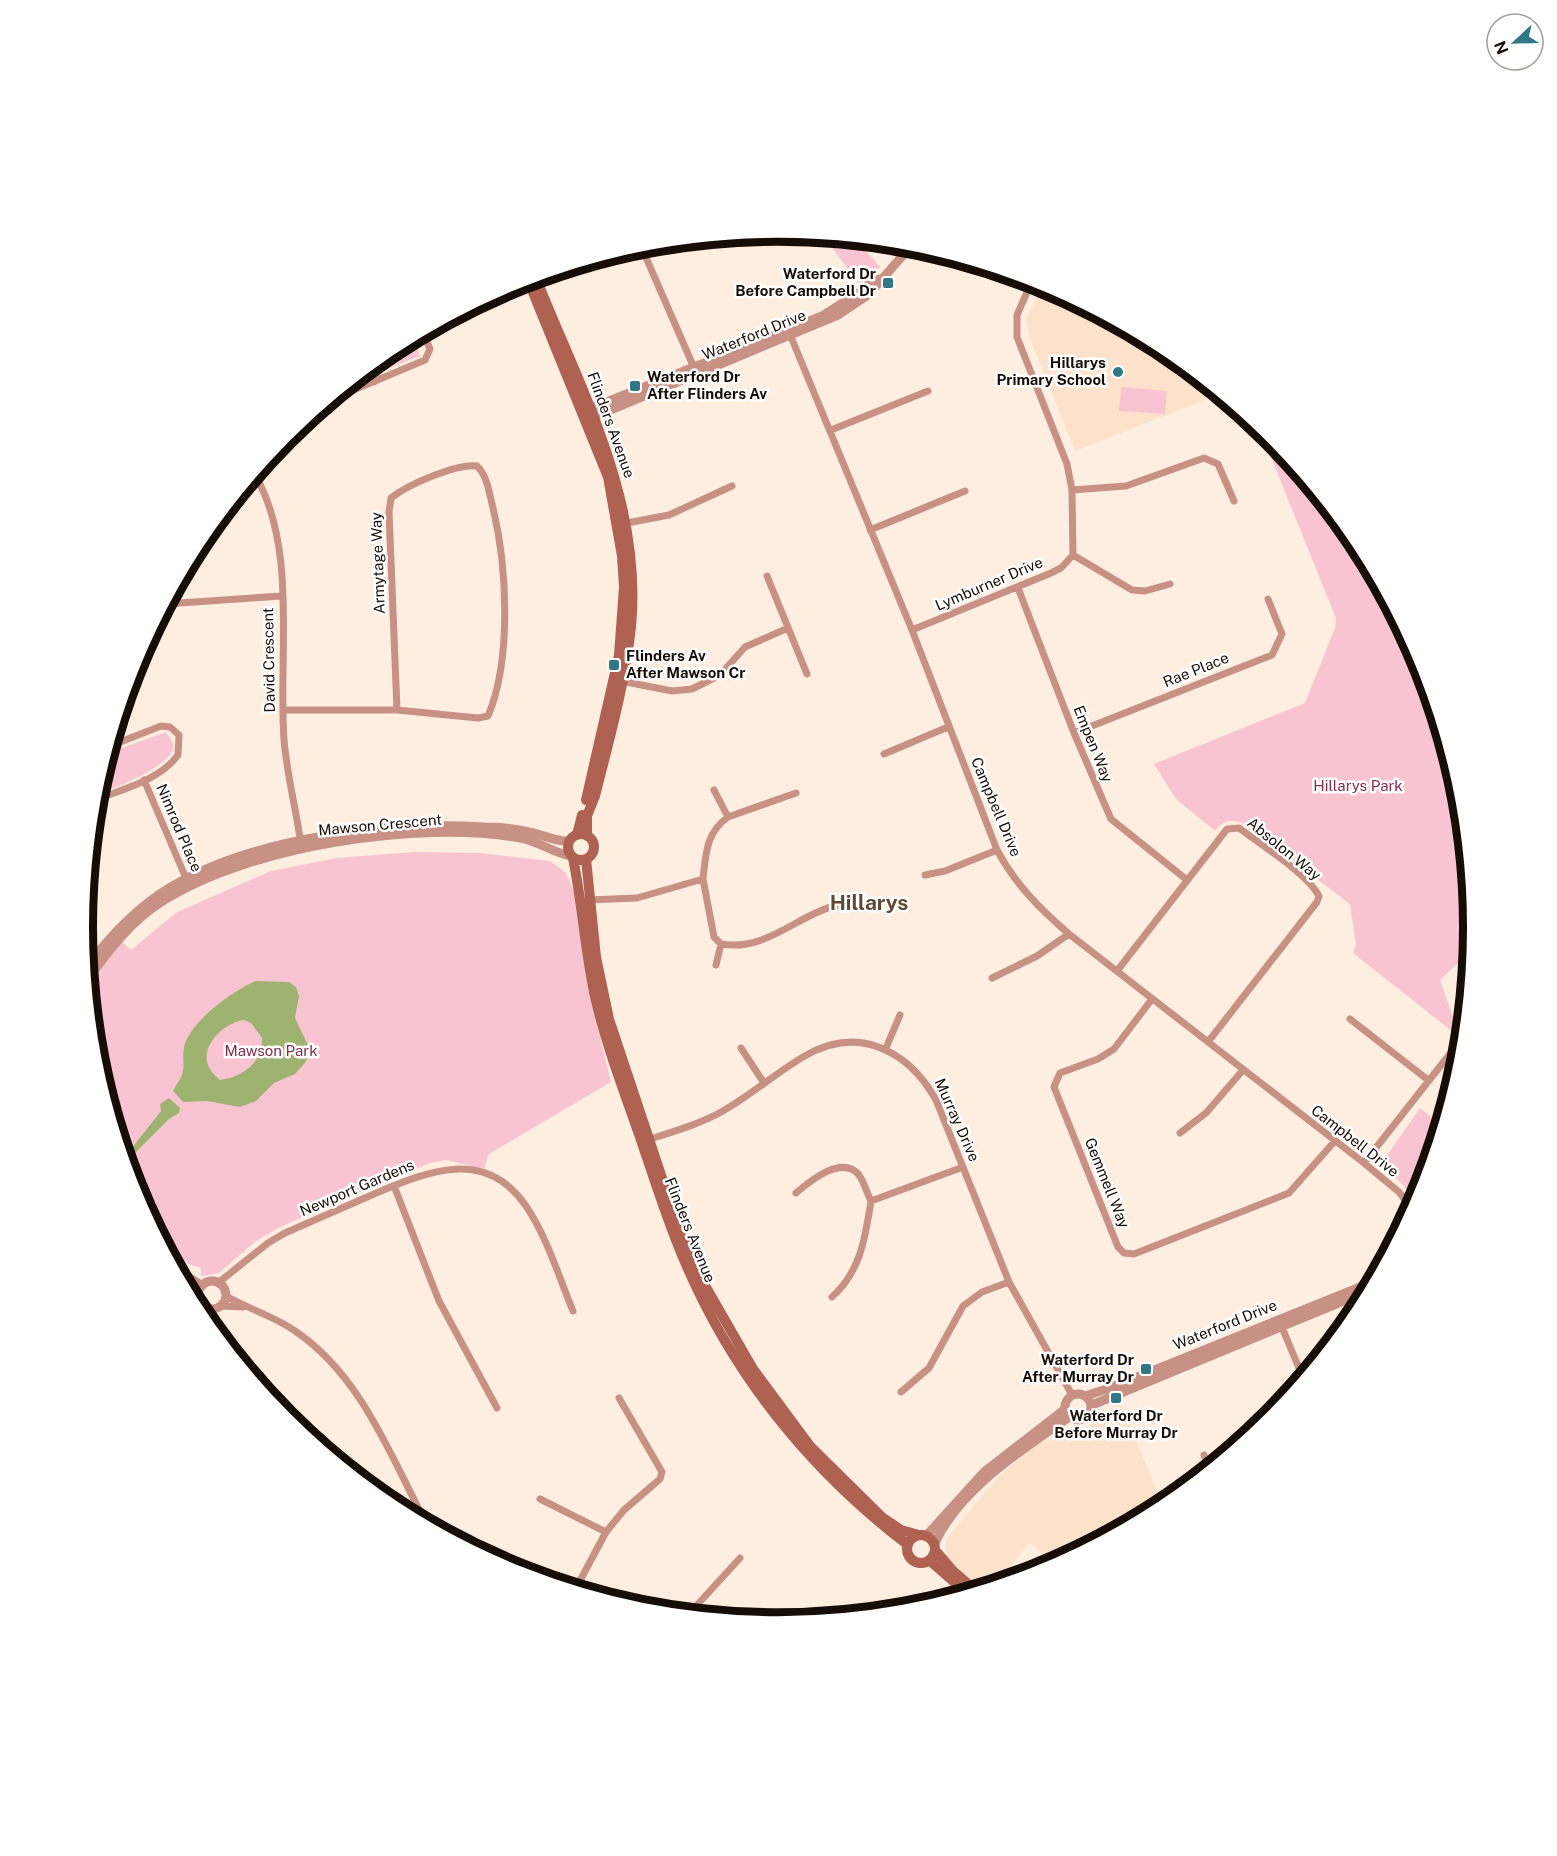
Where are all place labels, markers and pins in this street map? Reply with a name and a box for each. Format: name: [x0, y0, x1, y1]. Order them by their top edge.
place label: Waterford Dr Before Campbell Dr: [735, 265, 876, 299]
marker: Waterford Dr Before Campbell Dr: [881, 276, 895, 290]
place label: Hillarys Primary School: [996, 354, 1106, 388]
marker: Hillarys Primary School: [1111, 365, 1125, 379]
place label: Waterford Dr After Flinders Av: [647, 368, 767, 402]
marker: Waterford Dr After Flinders Av: [628, 379, 642, 393]
place label: Flinders Av After Mawson Cr: [626, 647, 746, 681]
marker: Flinders Av After Mawson Cr: [607, 658, 621, 672]
place label: Waterford Dr After Murray Dr: [1022, 1351, 1134, 1385]
marker: Waterford Dr After Murray Dr: [1139, 1362, 1153, 1376]
marker: Waterford Dr Before Murray Dr: [1109, 1391, 1123, 1405]
place label: Waterford Dr Before Murray Dr: [1054, 1407, 1178, 1441]

